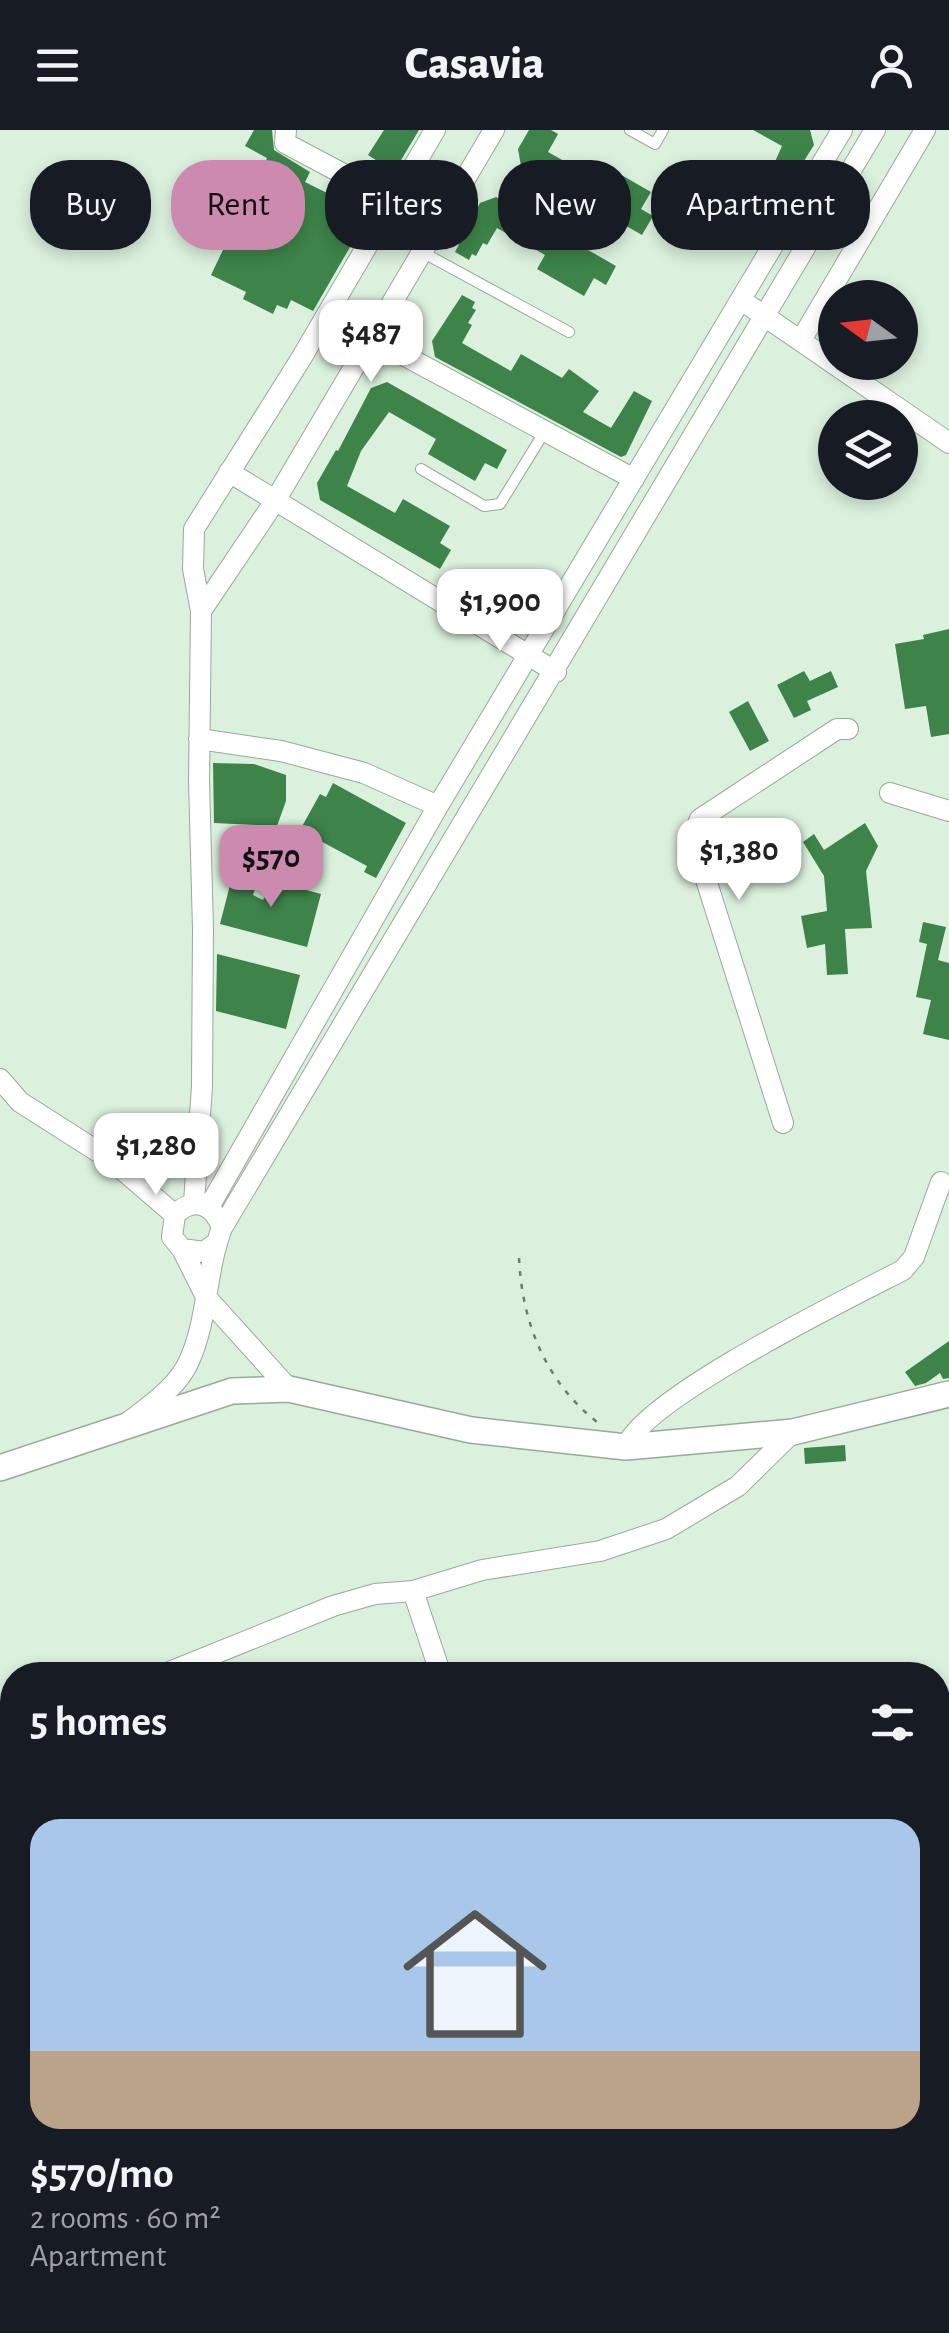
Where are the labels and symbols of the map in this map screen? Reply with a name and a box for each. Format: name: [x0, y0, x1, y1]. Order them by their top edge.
north arrow: [818, 280, 918, 380]
pin: $487: [312, 300, 430, 385]
pin: $1,900: [419, 569, 581, 654]
pin: $1,380: [658, 818, 820, 903]
pin: $570: [212, 825, 330, 910]
pin: $1,280: [75, 1113, 237, 1198]

